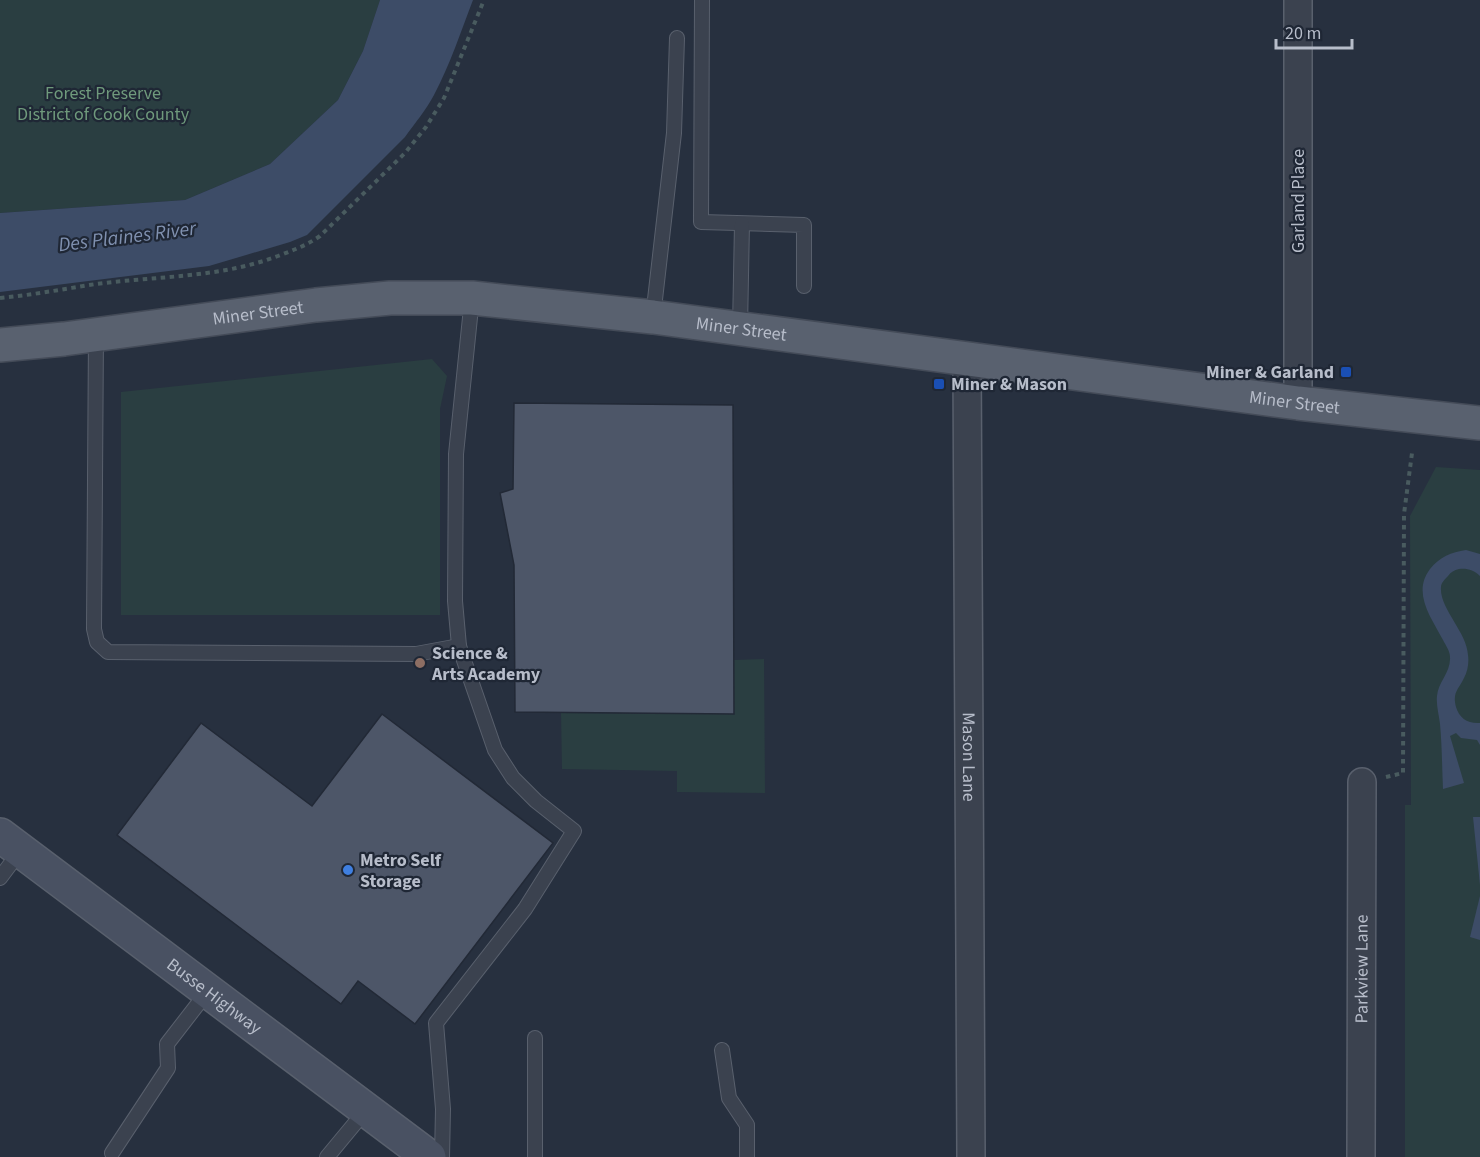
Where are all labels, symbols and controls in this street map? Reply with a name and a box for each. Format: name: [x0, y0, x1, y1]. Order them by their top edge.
scale bar: [1276, 12, 1352, 50]
text: 20 m: [1285, 21, 1321, 46]
park label: Forest Preserve District of Cook County: [17, 81, 190, 127]
street label: Garland Place: [1286, 149, 1311, 253]
water label: Des Plaines River: [57, 215, 199, 259]
street label: Miner Street: [211, 295, 305, 332]
street label: Miner Street: [694, 311, 788, 348]
place label: Miner & Garland: [1206, 360, 1334, 385]
marker: Miner & Garland: [1339, 365, 1353, 379]
place label: Miner & Mason: [951, 372, 1067, 397]
marker: Miner & Mason: [932, 377, 946, 391]
street label: Miner Street: [1247, 385, 1341, 421]
place label: Science & Arts Academy: [431, 641, 541, 687]
marker: Science & Arts Academy: [413, 656, 427, 670]
street label: Mason Lane: [956, 712, 981, 802]
place label: Metro Self Storage: [360, 848, 442, 894]
marker: Metro Self Storage: [341, 863, 355, 877]
street label: Parkview Lane: [1349, 915, 1375, 1023]
street label: Busse Highway: [161, 952, 267, 1041]

